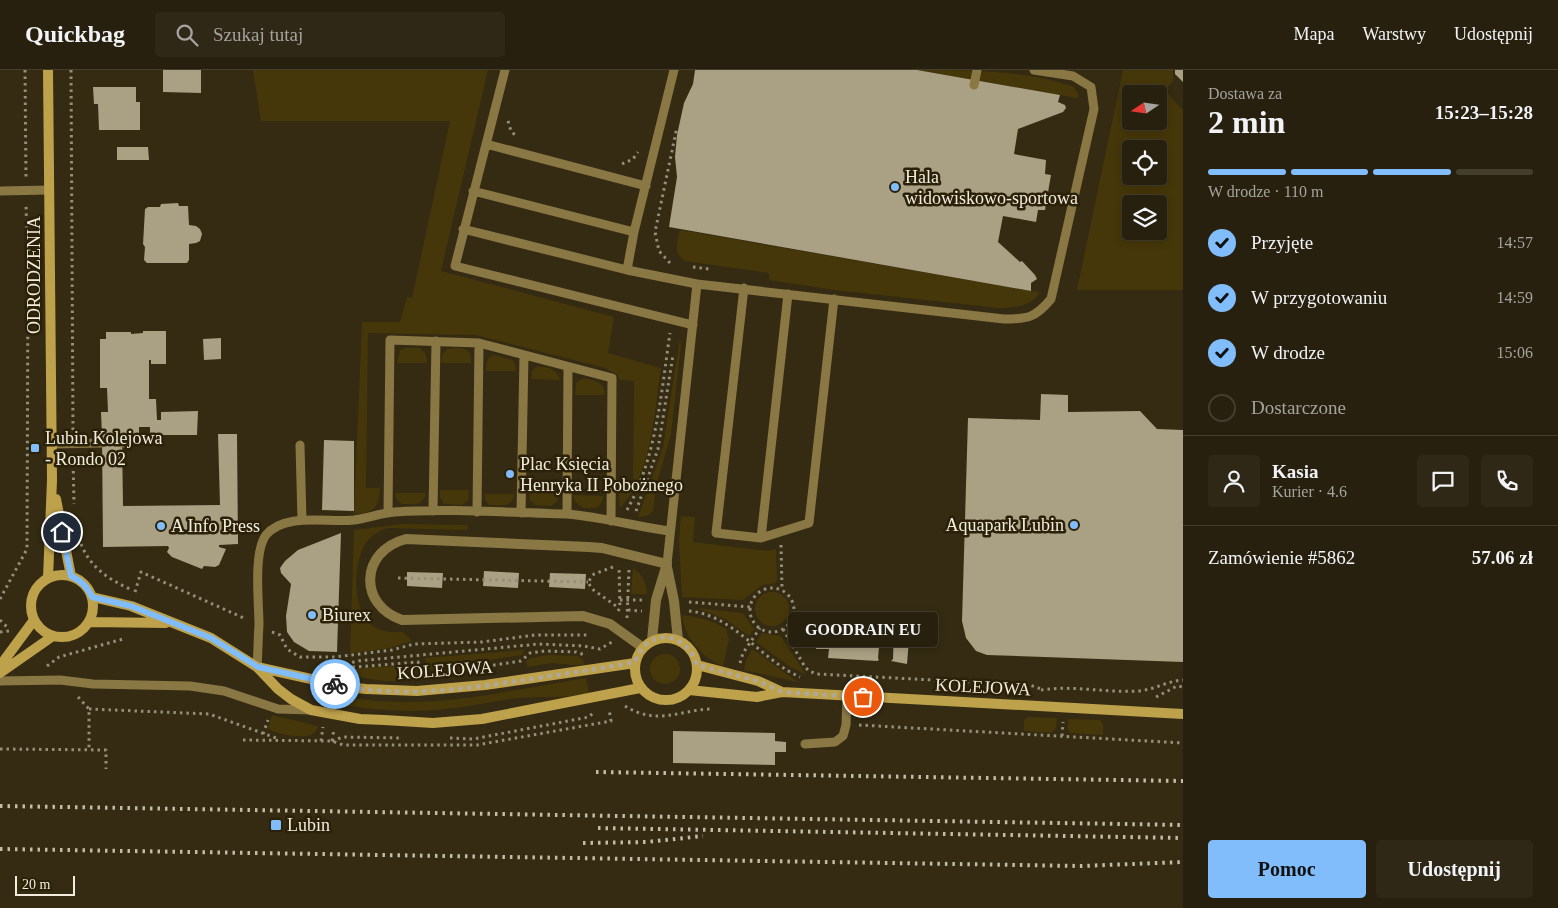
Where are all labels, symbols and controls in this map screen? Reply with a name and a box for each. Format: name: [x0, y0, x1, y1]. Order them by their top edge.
search box: [155, 12, 505, 57]
text: Quickbag: [25, 21, 125, 47]
icon: search: [173, 21, 201, 49]
text: Szukaj tutaj: [213, 24, 303, 45]
text: Mapa: [1293, 24, 1334, 44]
text: Warstwy: [1362, 24, 1426, 44]
text: Udostępnij: [1454, 24, 1533, 44]
north arrow: [1122, 85, 1168, 130]
map controls: [1122, 85, 1167, 240]
text: Dostawa za: [1208, 85, 1282, 102]
text: 15:23–15:28: [1435, 102, 1533, 123]
text: 2 min: [1208, 104, 1285, 140]
button: locate: [1122, 140, 1167, 185]
place label: Hala widowiskowo-sportowa: [905, 167, 1078, 208]
marker: Hala widowiskowo-sportowa: [889, 181, 901, 193]
text: W drodze · 110 m: [1208, 183, 1324, 200]
button: layers: [1122, 195, 1167, 240]
street label: ODRODZENIA: [24, 216, 44, 334]
icon: check: [1208, 229, 1236, 257]
text: Przyjęte: [1251, 232, 1313, 253]
text: 14:57: [1497, 234, 1533, 251]
icon: check: [1208, 284, 1236, 312]
text: W przygotowaniu: [1251, 287, 1387, 308]
text: 14:59: [1497, 289, 1533, 306]
icon: check: [1208, 339, 1236, 367]
text: W drodze: [1251, 342, 1325, 363]
text: 15:06: [1497, 344, 1533, 361]
text: Dostarczone: [1251, 397, 1346, 418]
place label: Lubin Kolejowa - Rondo 02: [45, 428, 162, 469]
marker: Lubin Kolejowa - Rondo 02: [29, 442, 41, 454]
place label: Plac Księcia Henryka II Pobożnego: [520, 454, 683, 495]
button: person: [1208, 455, 1260, 507]
button: chat: [1417, 455, 1469, 507]
button: phone: [1481, 455, 1533, 507]
text: Kasia: [1272, 461, 1318, 482]
marker: Plac Księcia Henryka II Pobożnego: [504, 468, 516, 480]
text: Kurier · 4.6: [1272, 483, 1347, 500]
pin: [41, 511, 83, 553]
place label: Aquapark Lubin: [946, 515, 1064, 535]
place label: A Info Press: [171, 516, 260, 536]
icon: home: [48, 518, 76, 546]
marker: Aquapark Lubin: [1068, 519, 1080, 531]
marker: A Info Press: [155, 520, 167, 532]
text: Zamówienie #5862: [1208, 547, 1355, 568]
text: 57.06 zł: [1472, 547, 1533, 568]
place label: Biurex: [322, 605, 371, 625]
marker: Biurex: [306, 609, 318, 621]
callout: GOODRAIN EU: [788, 612, 938, 647]
text: GOODRAIN EU: [805, 621, 921, 638]
street label: KOLEJOWA: [396, 657, 494, 683]
courier: [310, 659, 360, 709]
icon: bike: [321, 670, 349, 698]
street label: KOLEJOWA: [935, 675, 1031, 699]
pin: [842, 676, 884, 718]
icon: bag: [849, 683, 877, 711]
place label: Lubin: [287, 815, 330, 835]
marker: Lubin: [269, 818, 283, 832]
button: Pomoc: [1208, 840, 1366, 898]
button: Udostępnij: [1376, 840, 1533, 898]
scale bar: [15, 873, 75, 896]
text: 20 m: [22, 877, 50, 892]

